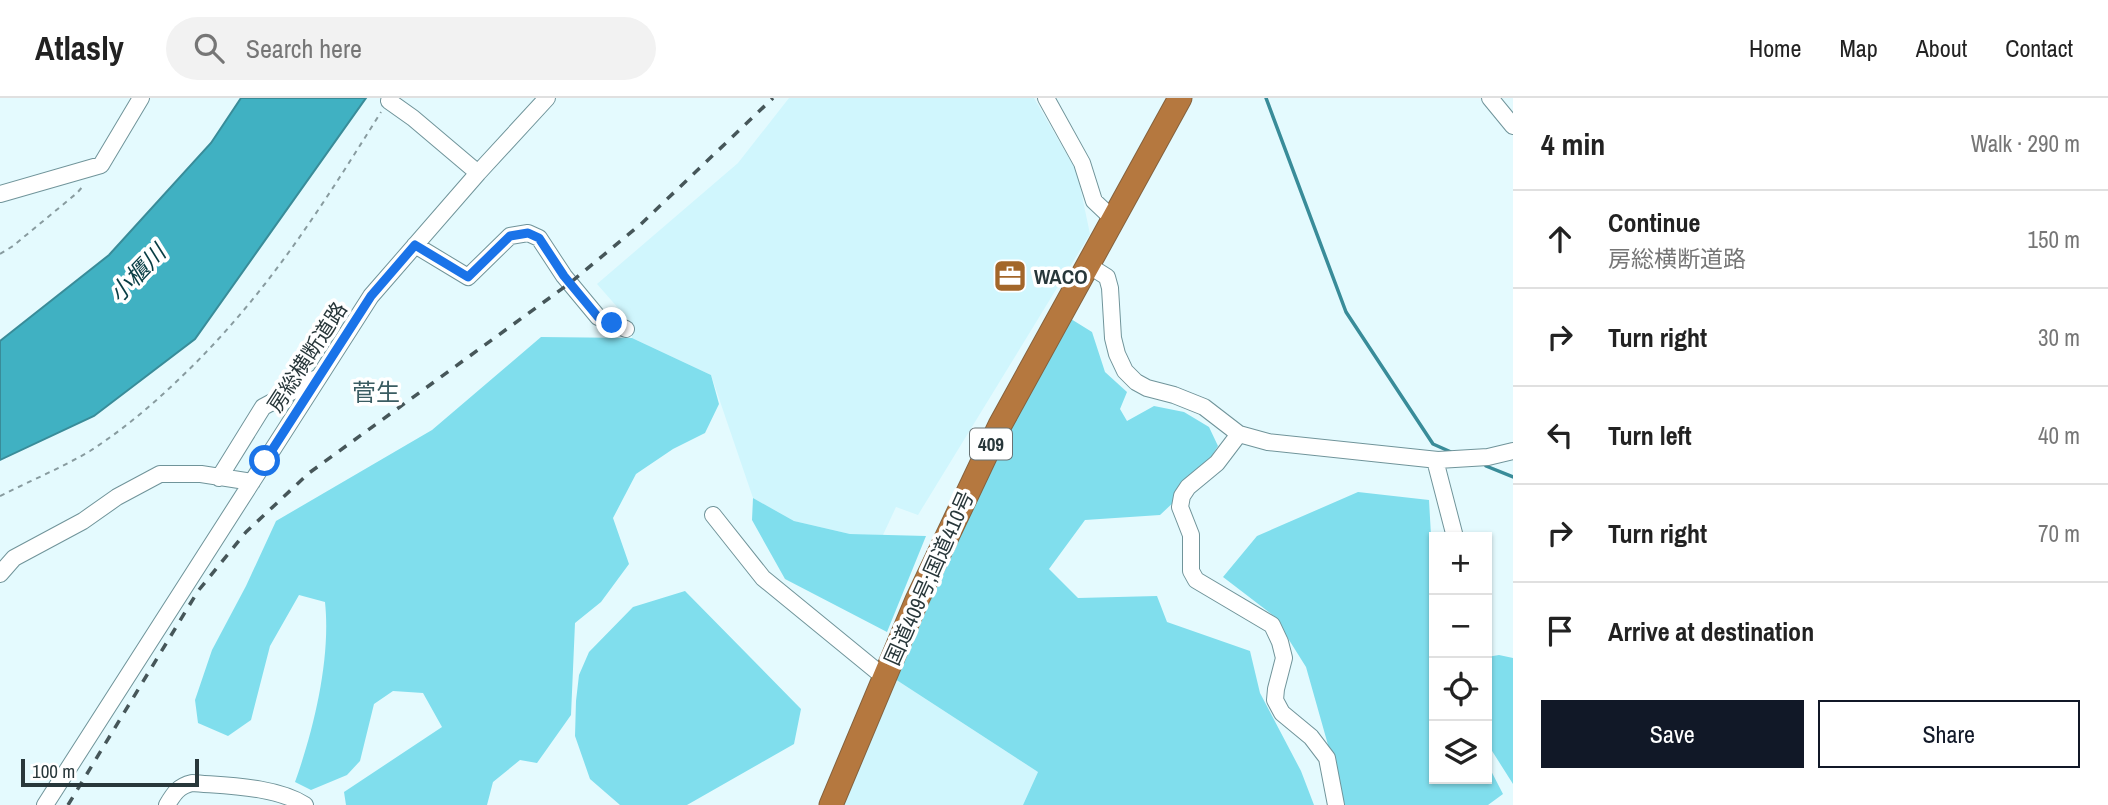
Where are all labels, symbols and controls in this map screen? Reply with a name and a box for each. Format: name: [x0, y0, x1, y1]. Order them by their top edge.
search box: [166, 17, 656, 80]
text: Atlasly: [35, 26, 124, 70]
icon: search: [190, 29, 228, 67]
text: Search here: [246, 31, 362, 66]
text: Home: [1749, 32, 1801, 64]
text: Map: [1839, 32, 1878, 64]
text: About: [1916, 32, 1967, 64]
text: Contact: [2005, 32, 2073, 64]
text: 4 min: [1541, 124, 1605, 164]
text: Walk · 290 m: [1971, 128, 2080, 159]
text: Continue: [1608, 205, 1700, 240]
icon: ahead: [1541, 220, 1579, 258]
text: 150 m: [2028, 224, 2080, 255]
water label: 小櫃川: [102, 235, 174, 309]
text: 房総横断道路: [1608, 243, 1746, 274]
office icon: WACO: [991, 257, 1029, 295]
place label: WACO: [1034, 262, 1088, 291]
street label: 房総横断道路: [261, 296, 353, 418]
route end: [596, 307, 627, 338]
icon: right: [1541, 318, 1579, 356]
text: Turn right: [1608, 320, 1707, 355]
text: 30 m: [2038, 322, 2080, 353]
district label: 菅生: [352, 376, 400, 408]
icon: left: [1541, 416, 1579, 454]
text: Turn left: [1608, 418, 1692, 453]
text: 40 m: [2038, 420, 2080, 451]
road number: 409: [970, 428, 1012, 460]
route start: [249, 445, 280, 476]
street label: 国道409号;国道410号: [877, 486, 981, 670]
icon: right: [1541, 514, 1579, 552]
text: Turn right: [1608, 516, 1707, 551]
text: 70 m: [2038, 518, 2080, 549]
map controls: [1429, 532, 1492, 784]
button: +: [1429, 532, 1492, 595]
button: −: [1429, 595, 1492, 658]
icon: arrive: [1541, 612, 1579, 650]
text: Arrive at destination: [1608, 614, 1814, 649]
button: locate: [1429, 658, 1492, 721]
button: Save: [1541, 700, 1804, 768]
button: Share: [1818, 700, 2080, 768]
button: layers: [1429, 721, 1492, 784]
scale bar: [21, 756, 200, 788]
text: 100 m: [32, 758, 75, 784]

